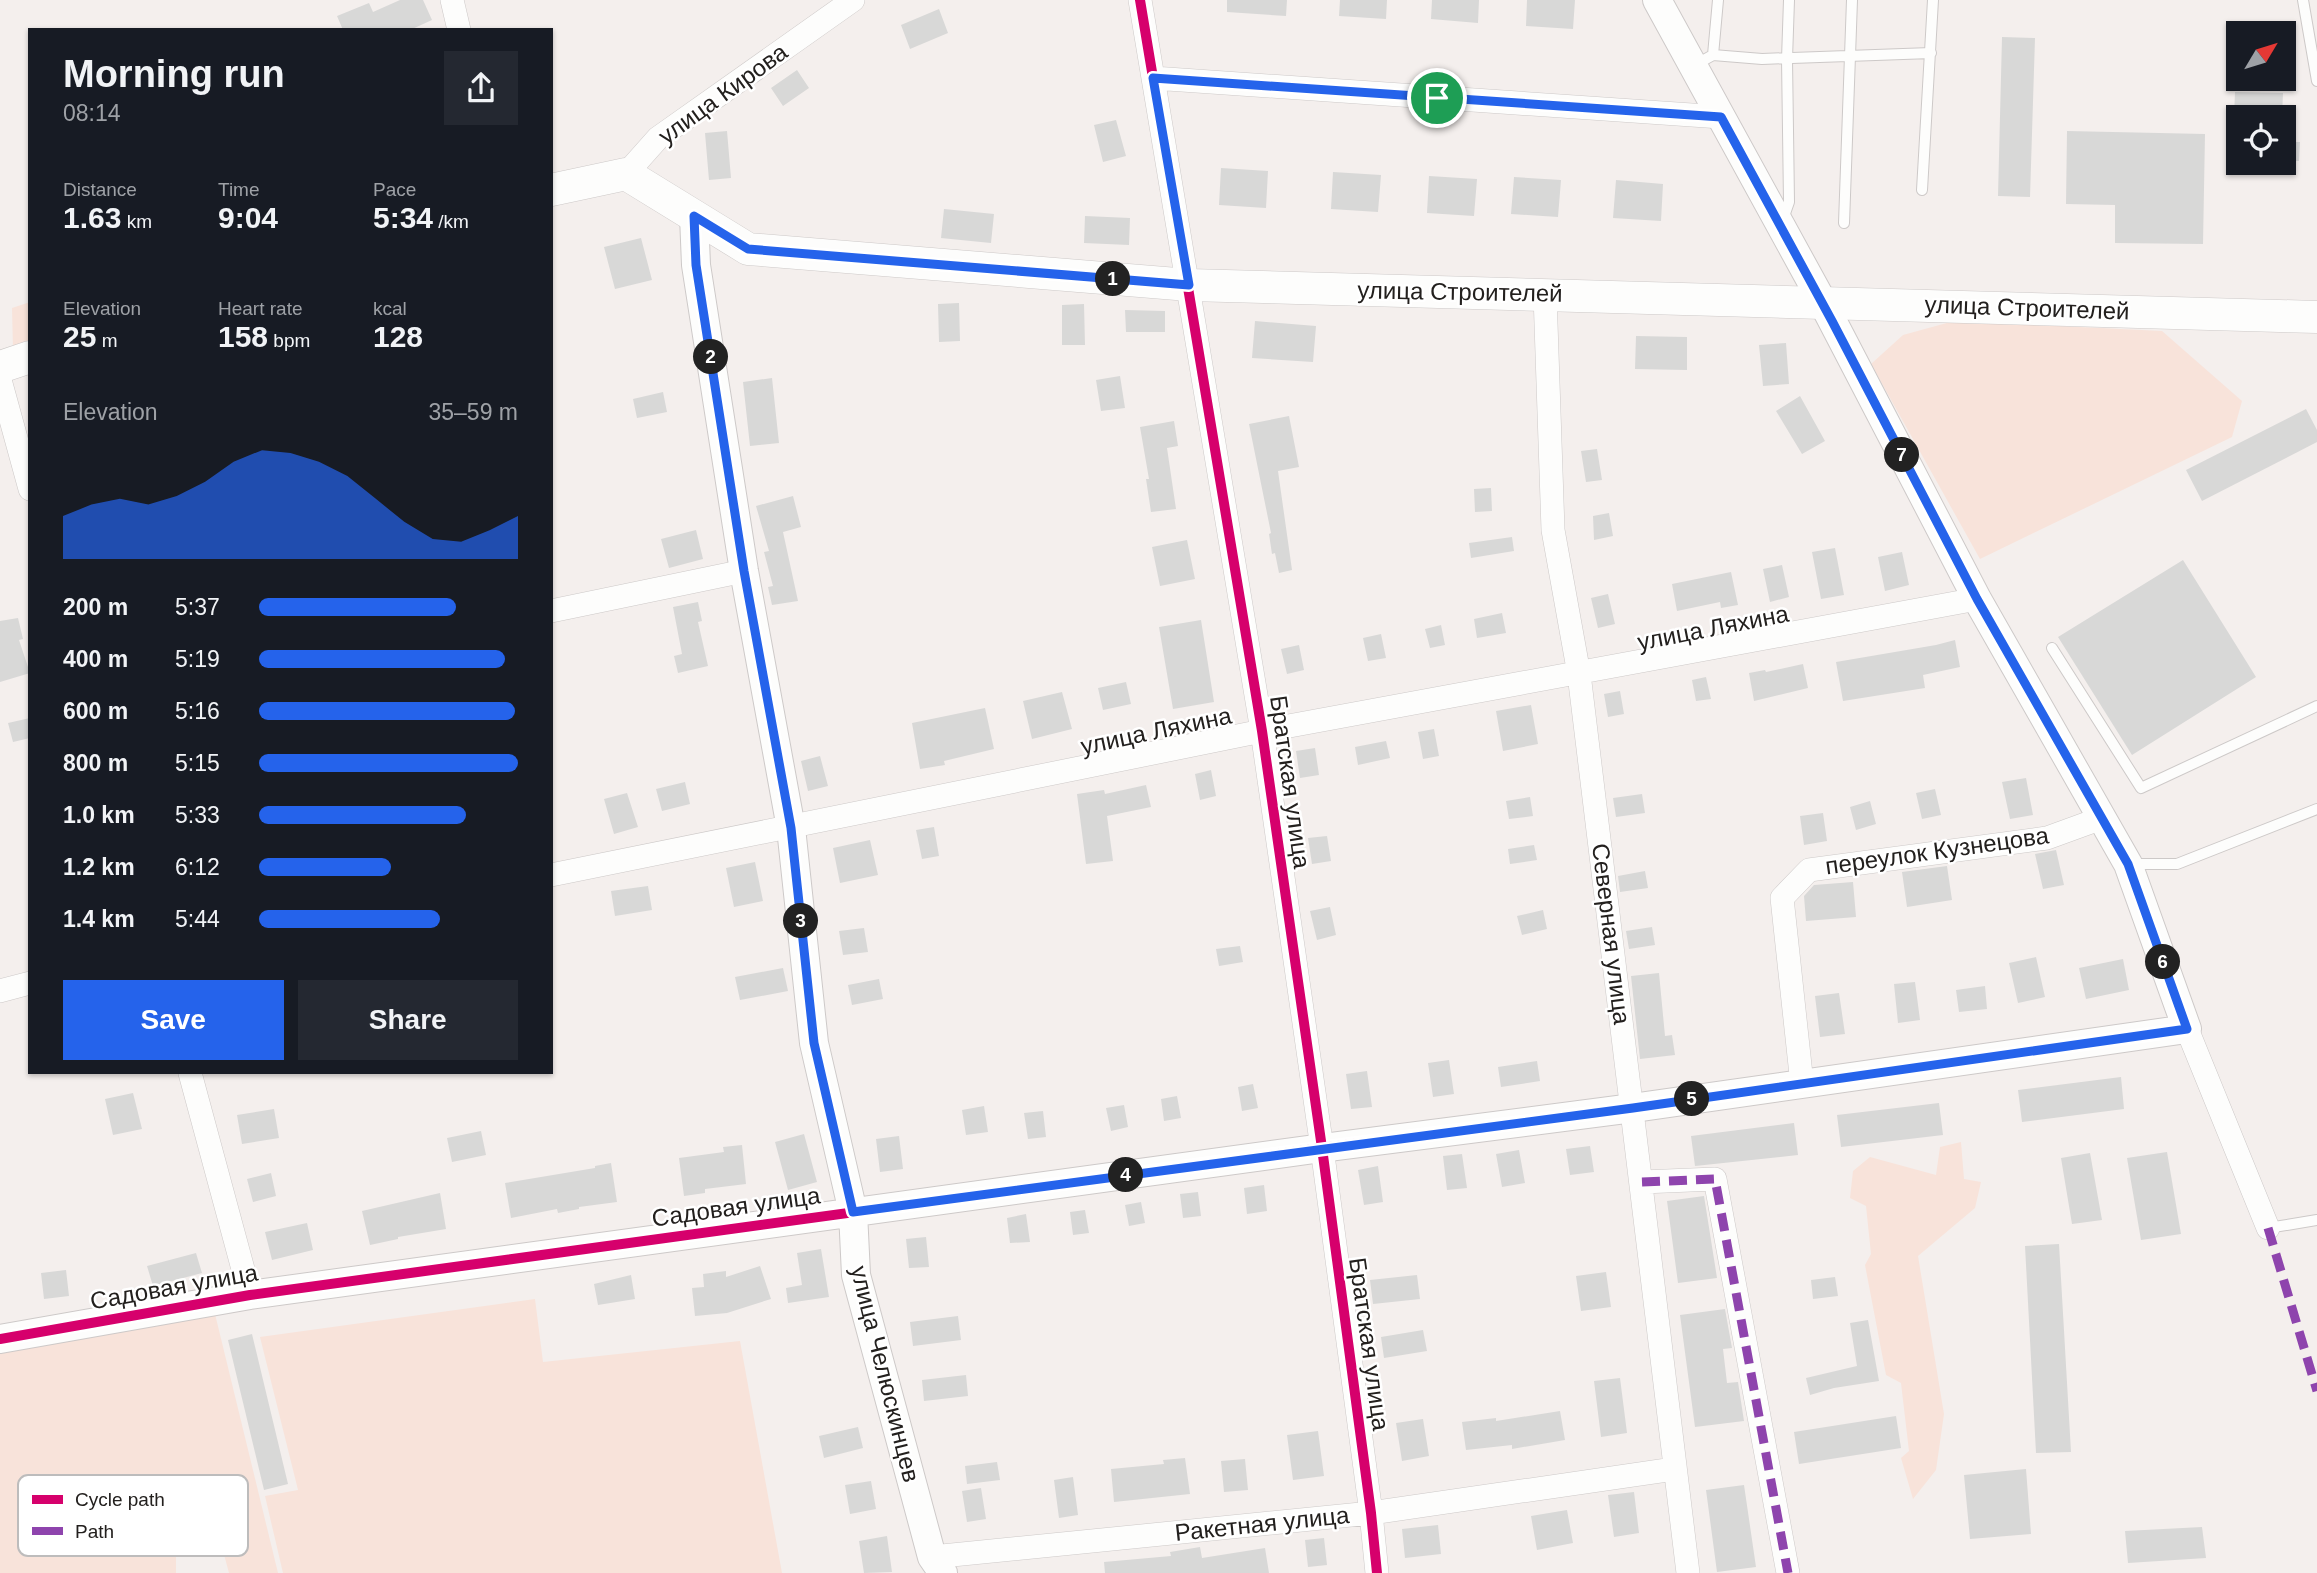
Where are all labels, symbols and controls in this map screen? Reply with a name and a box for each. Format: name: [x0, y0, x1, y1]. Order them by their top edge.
north arrow: [2226, 21, 2296, 91]
map controls: [2226, 21, 2296, 175]
street label: улица Кирова: [653, 37, 793, 149]
button: share: [444, 51, 518, 125]
text: Morning run: [63, 53, 285, 95]
pin: [1407, 68, 1467, 128]
icon: arrive: [1418, 79, 1456, 117]
text: 08:14: [63, 100, 121, 126]
button: locate: [2226, 105, 2296, 175]
text: Distance: [63, 179, 137, 200]
text: Time: [218, 179, 260, 200]
text: Pace: [373, 179, 416, 200]
text: 1.63: [63, 201, 121, 234]
text: 9:04: [218, 201, 278, 234]
text: 5:34: [373, 201, 433, 234]
text: km: [121, 211, 152, 232]
text: /km: [433, 211, 469, 232]
pin: 1: [1096, 262, 1130, 296]
text: 1: [1107, 268, 1118, 289]
street label: улица Строителей: [1357, 276, 1563, 307]
street label: улица Строителей: [1924, 290, 2130, 325]
text: Elevation: [63, 298, 141, 319]
text: Heart rate: [218, 298, 302, 319]
text: kcal: [373, 298, 407, 319]
text: 25: [63, 320, 96, 353]
text: 158: [218, 320, 268, 353]
text: 128: [373, 320, 423, 353]
text: m: [96, 330, 117, 351]
text: bpm: [268, 330, 310, 351]
pin: 2: [694, 340, 728, 374]
text: 2: [705, 346, 716, 367]
text: Elevation: [63, 399, 158, 425]
text: 35–59 m: [428, 399, 518, 425]
pin: 7: [1884, 438, 1920, 472]
text: 7: [1896, 444, 1907, 465]
text: 200 m: [63, 594, 128, 620]
text: 5:37: [175, 594, 220, 620]
street label: улица Ляхина: [1635, 599, 1791, 655]
text: 400 m: [63, 646, 128, 672]
text: 5:19: [175, 646, 220, 672]
street label: Братская улица: [1265, 694, 1316, 871]
text: 600 m: [63, 698, 128, 724]
text: 5:16: [175, 698, 220, 724]
street label: улица Ляхина: [1078, 701, 1234, 760]
text: 800 m: [63, 750, 128, 776]
text: 5:15: [175, 750, 220, 776]
text: 1.0 km: [63, 802, 135, 828]
text: 5:33: [175, 802, 220, 828]
street label: переулок Кузнецова: [1824, 821, 2051, 880]
street label: Северная улица: [1587, 842, 1636, 1027]
text: 1.2 km: [63, 854, 135, 880]
text: 6:12: [175, 854, 220, 880]
pin: 3: [784, 904, 818, 939]
text: 1.4 km: [63, 906, 135, 932]
text: 5:44: [175, 906, 220, 932]
text: 3: [795, 910, 806, 931]
pin: 6: [2146, 944, 2180, 979]
text: 6: [2157, 951, 2168, 972]
button: Save: [63, 980, 284, 1060]
button: Share: [298, 980, 518, 1060]
pin: 5: [1674, 1082, 1710, 1116]
text: 5: [1686, 1088, 1697, 1109]
pin: 4: [1108, 1158, 1144, 1192]
text: 4: [1120, 1164, 1131, 1185]
street label: Садовая улица: [650, 1181, 823, 1232]
street label: Братская улица: [1344, 1256, 1395, 1433]
street label: Садовая улица: [88, 1258, 260, 1315]
street label: улица Челюскинцев: [846, 1263, 925, 1485]
legend: [18, 1475, 248, 1556]
text: Cycle path: [75, 1489, 165, 1510]
street label: Ракетная улица: [1173, 1501, 1351, 1546]
text: Path: [75, 1521, 114, 1542]

